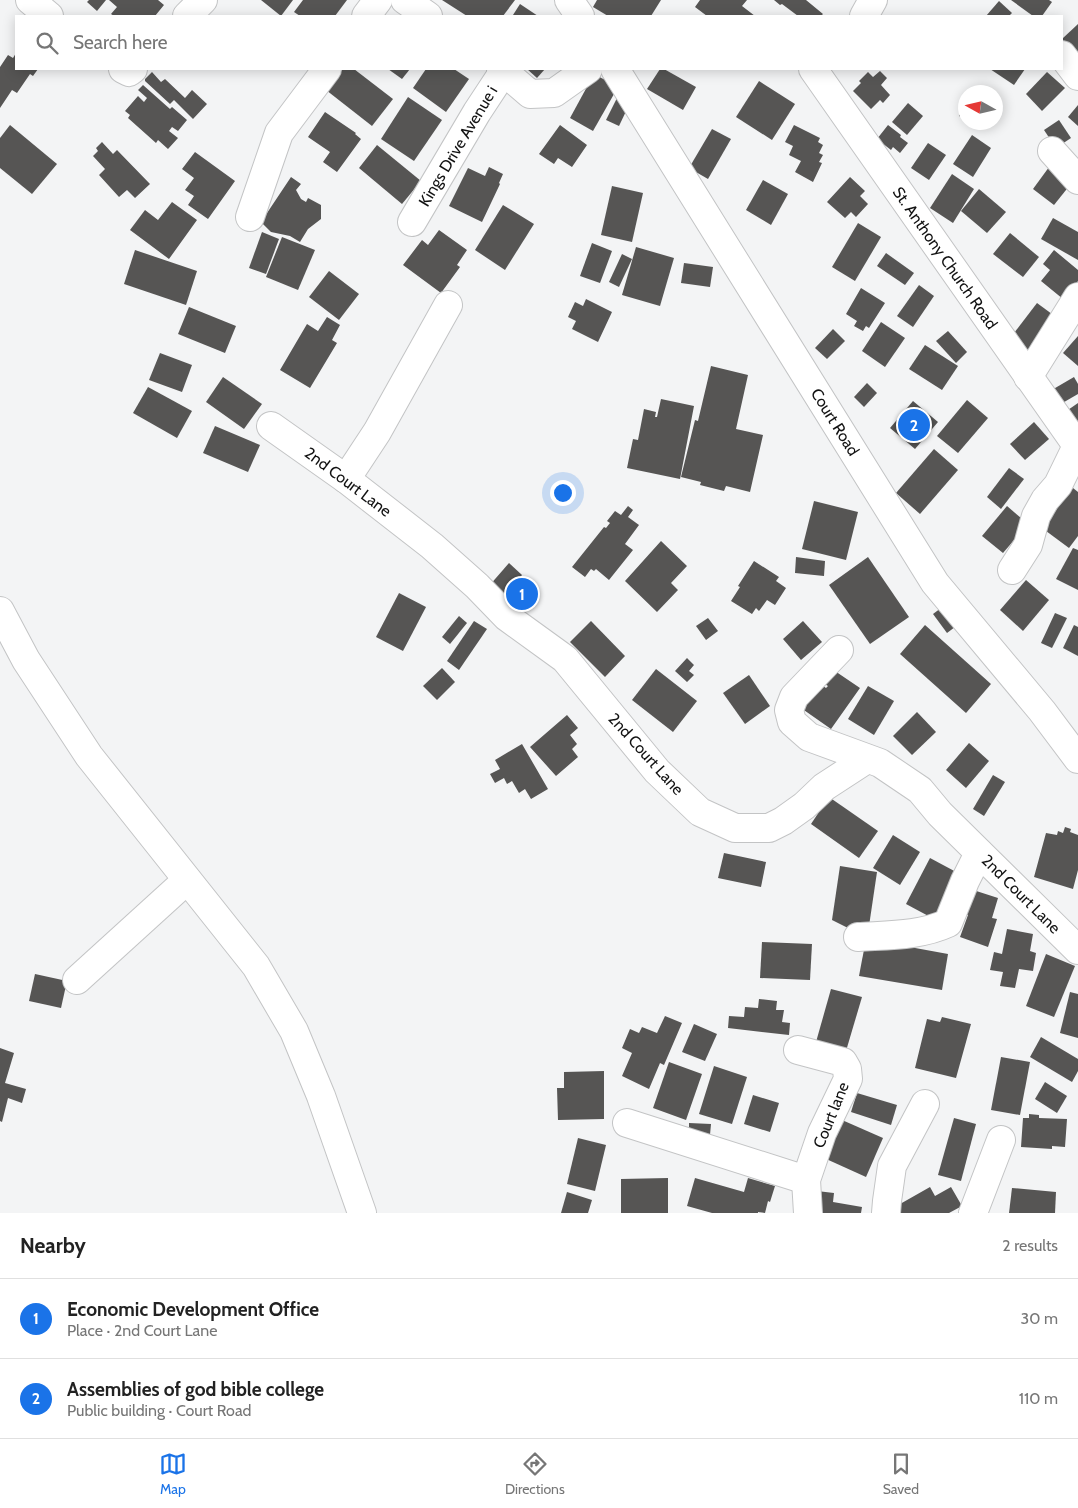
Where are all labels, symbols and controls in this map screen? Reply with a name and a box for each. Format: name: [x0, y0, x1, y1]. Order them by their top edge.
search box: [15, 15, 1063, 70]
icon: search: [33, 29, 61, 57]
text: Search here: [73, 31, 167, 54]
street label: Kings Drive Avenue i: [415, 82, 501, 210]
north arrow: [958, 85, 1003, 130]
street label: St. Anthony Church Road: [889, 183, 1001, 333]
street label: Court Road: [807, 385, 863, 459]
pin: 2: [898, 406, 930, 444]
street label: 2nd Court Lane: [301, 443, 395, 521]
your location: [550, 480, 576, 506]
pin: 1: [506, 575, 538, 613]
street label: 2nd Court Lane: [604, 709, 688, 799]
street label: 2nd Court Lane: [978, 851, 1064, 937]
street label: Court lane: [809, 1079, 853, 1151]
text: Nearby: [20, 1233, 86, 1258]
text: 2 results: [1002, 1236, 1058, 1255]
text: Economic Development Office: [67, 1298, 319, 1321]
text: 1: [33, 1309, 39, 1328]
text: 30 m: [1021, 1309, 1058, 1328]
text: Place · 2nd Court Lane: [67, 1321, 217, 1340]
text: Assemblies of god bible college: [67, 1378, 324, 1401]
text: 2: [32, 1389, 40, 1408]
text: 110 m: [1019, 1389, 1058, 1408]
text: Public building · Court Road: [67, 1401, 251, 1420]
tab: Map: [159, 1450, 187, 1498]
tab: Directions: [505, 1450, 565, 1498]
tab: Saved: [883, 1450, 919, 1498]

